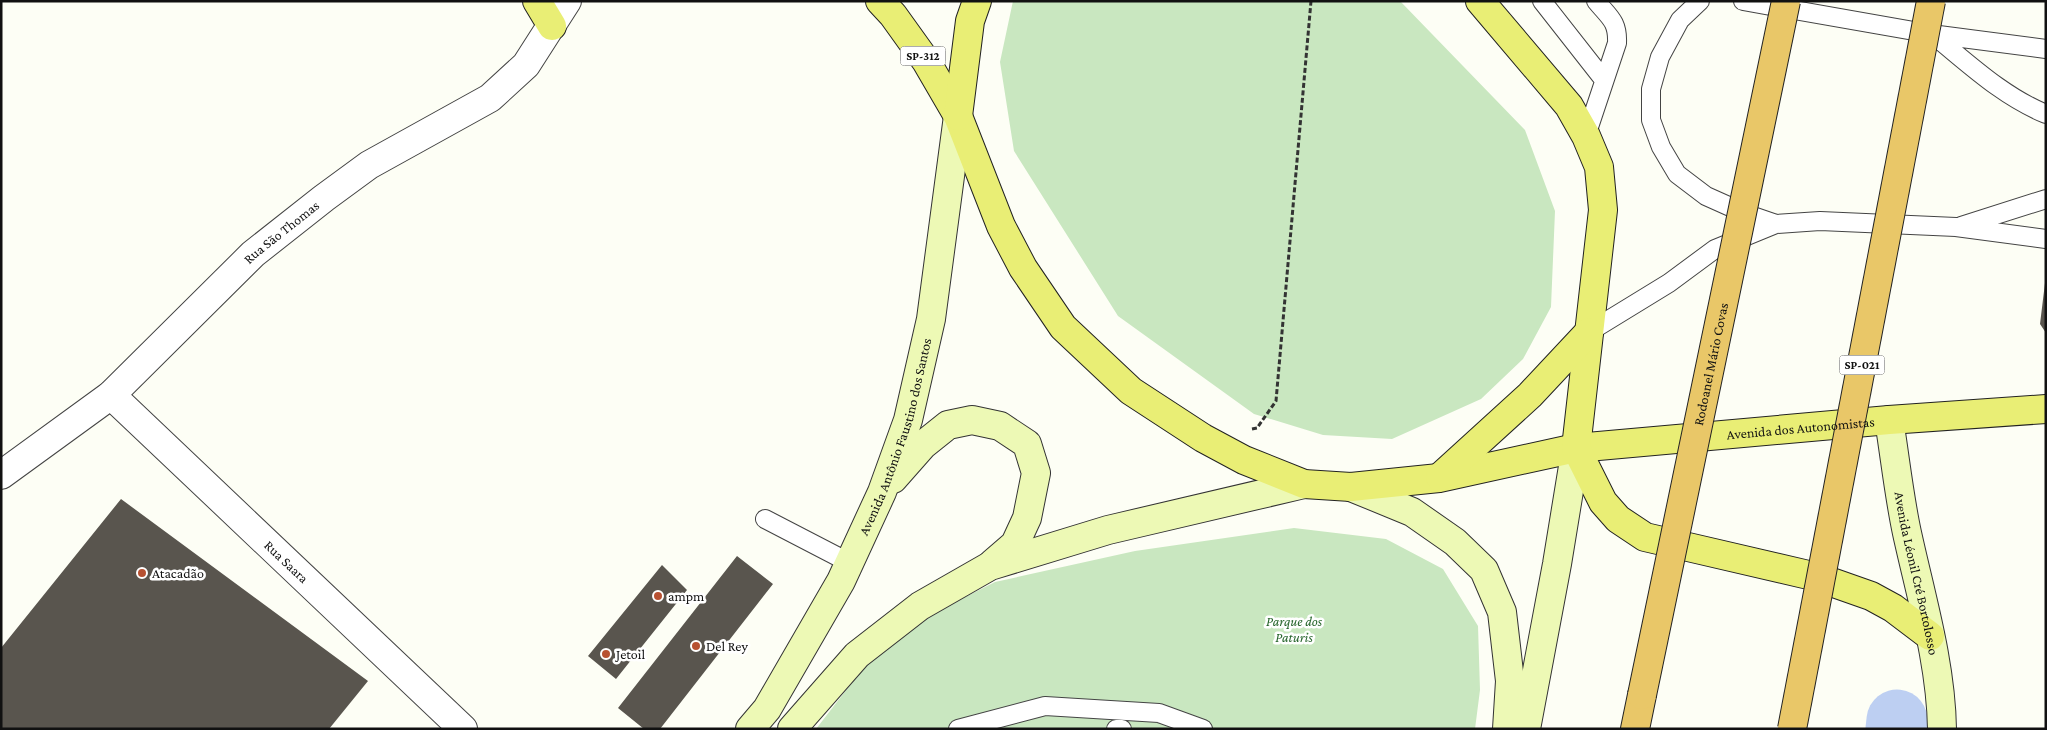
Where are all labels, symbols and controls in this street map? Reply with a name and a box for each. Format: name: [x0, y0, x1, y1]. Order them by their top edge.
road number: SP-312: [900, 46, 946, 66]
street label: Rua São Thomas: [240, 197, 322, 267]
street label: Rodoanel Mário Covas: [1690, 301, 1731, 427]
street label: Avenida Antônio Faustino dos Santos: [855, 336, 934, 538]
road number: SP-021: [1840, 356, 1884, 374]
street label: Avenida dos Autonomistas: [1726, 413, 1875, 442]
street label: Avenida Léonil Cré Bortolosso: [1892, 491, 1942, 656]
street label: Rua Saara: [261, 537, 312, 587]
place label: Atacadão: [152, 565, 204, 581]
marker: Atacadão: [136, 567, 148, 579]
place label: ampm: [668, 588, 704, 604]
marker: ampm: [652, 590, 664, 602]
park label: Parque dos Paturis: [1266, 613, 1323, 645]
place label: Del Rey: [706, 638, 748, 654]
marker: Del Rey: [690, 640, 702, 652]
place label: Jetoil: [614, 646, 645, 662]
marker: Jetoil: [600, 648, 612, 660]

